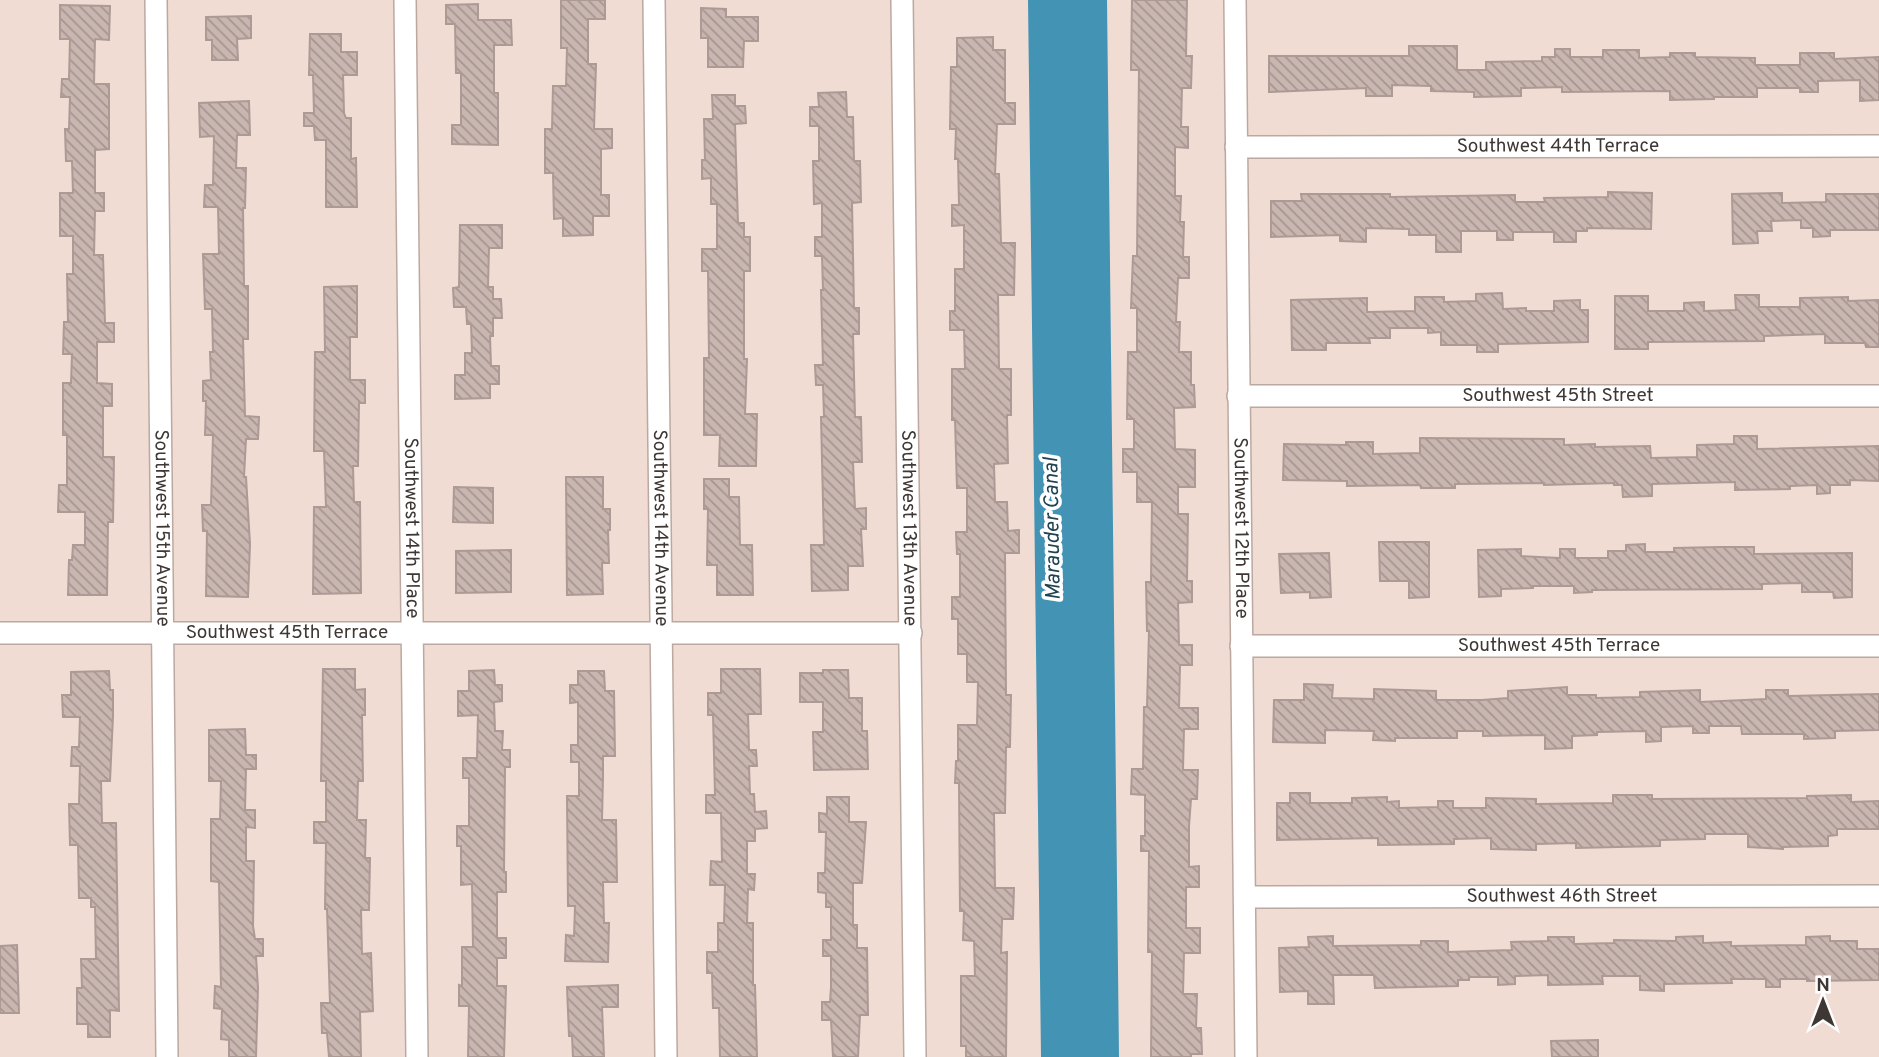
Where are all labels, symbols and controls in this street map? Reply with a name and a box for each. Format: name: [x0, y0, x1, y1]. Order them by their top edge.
street label: Southwest 44th Terrace: [1457, 134, 1659, 159]
street label: Southwest 45th Street: [1462, 384, 1654, 408]
street label: Southwest 15th Avenue: [148, 429, 175, 627]
street label: Southwest 14th Avenue: [647, 429, 673, 627]
street label: Southwest 13th Avenue: [895, 430, 922, 626]
street label: Southwest 14th Place: [398, 437, 424, 619]
street label: Southwest 12th Place: [1228, 437, 1253, 619]
water label: Marauder Canal: [1038, 456, 1068, 601]
street label: Southwest 45th Terrace: [186, 621, 388, 645]
street label: Southwest 45th Terrace: [1458, 634, 1660, 658]
street label: Southwest 46th Street: [1466, 884, 1658, 909]
north arrow: [1788, 966, 1858, 1036]
text: N: [1816, 974, 1830, 998]

